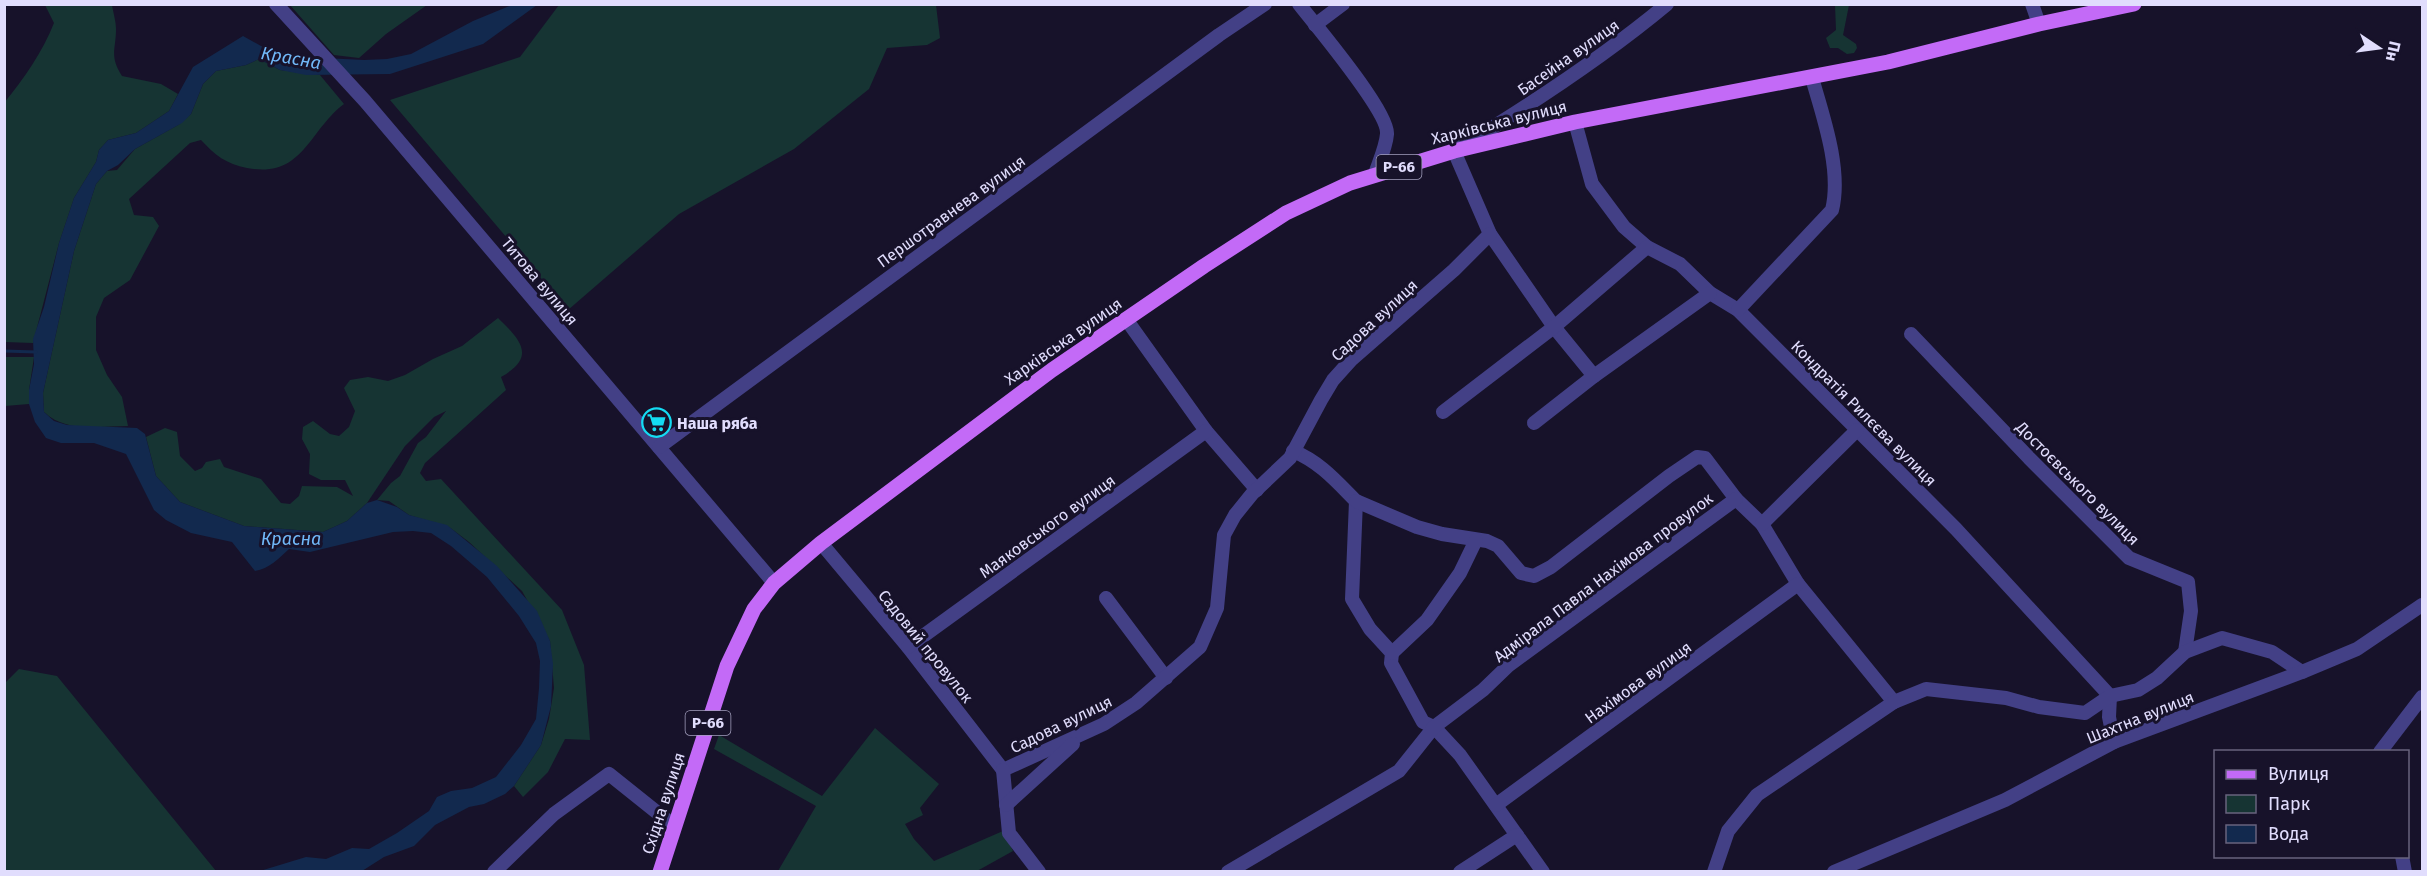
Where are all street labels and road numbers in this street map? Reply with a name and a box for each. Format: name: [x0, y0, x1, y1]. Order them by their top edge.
street label: Басейна вулиця: [1514, 15, 1623, 99]
street label: Харківська вулиця: [1429, 96, 1569, 149]
street label: Першотравнева вулиця: [874, 151, 1029, 272]
road number: Р-66: [1376, 155, 1422, 179]
street label: Титова вулиця: [497, 234, 582, 329]
street label: Садова вулиця: [1327, 276, 1421, 365]
street label: Харківська вулиця: [1001, 294, 1126, 389]
street label: Кондратія Рилєєва вулиця: [1787, 337, 1940, 490]
street label: Достоєвського вулиця: [2011, 417, 2143, 549]
street label: Маяковського вулиця: [976, 471, 1119, 582]
street label: Адмірала Павла Нахімова провулок: [1490, 488, 1717, 666]
street label: Садовий провулок: [874, 586, 977, 707]
street label: Нахімова вулиця: [1581, 637, 1695, 727]
street label: Шахтна вулиця: [2084, 687, 2197, 748]
street label: Садова вулиця: [1007, 692, 1115, 757]
road number: Р-66: [686, 711, 730, 735]
street label: Східна вулиця: [638, 750, 689, 856]

